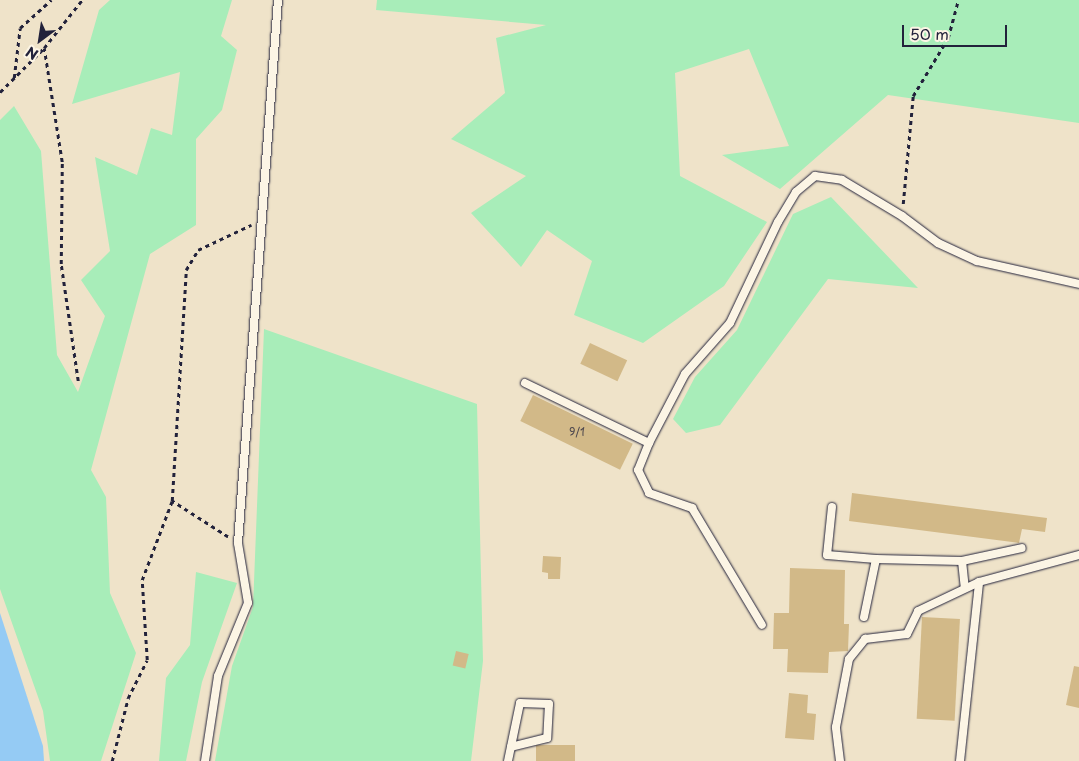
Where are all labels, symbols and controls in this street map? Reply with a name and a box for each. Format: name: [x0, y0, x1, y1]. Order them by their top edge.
north arrow: [15, 15, 65, 65]
scale bar: [904, 15, 1009, 47]
text: 50 m: [910, 22, 949, 45]
text: N: [22, 41, 42, 65]
house number: 9/1: [569, 425, 585, 439]

